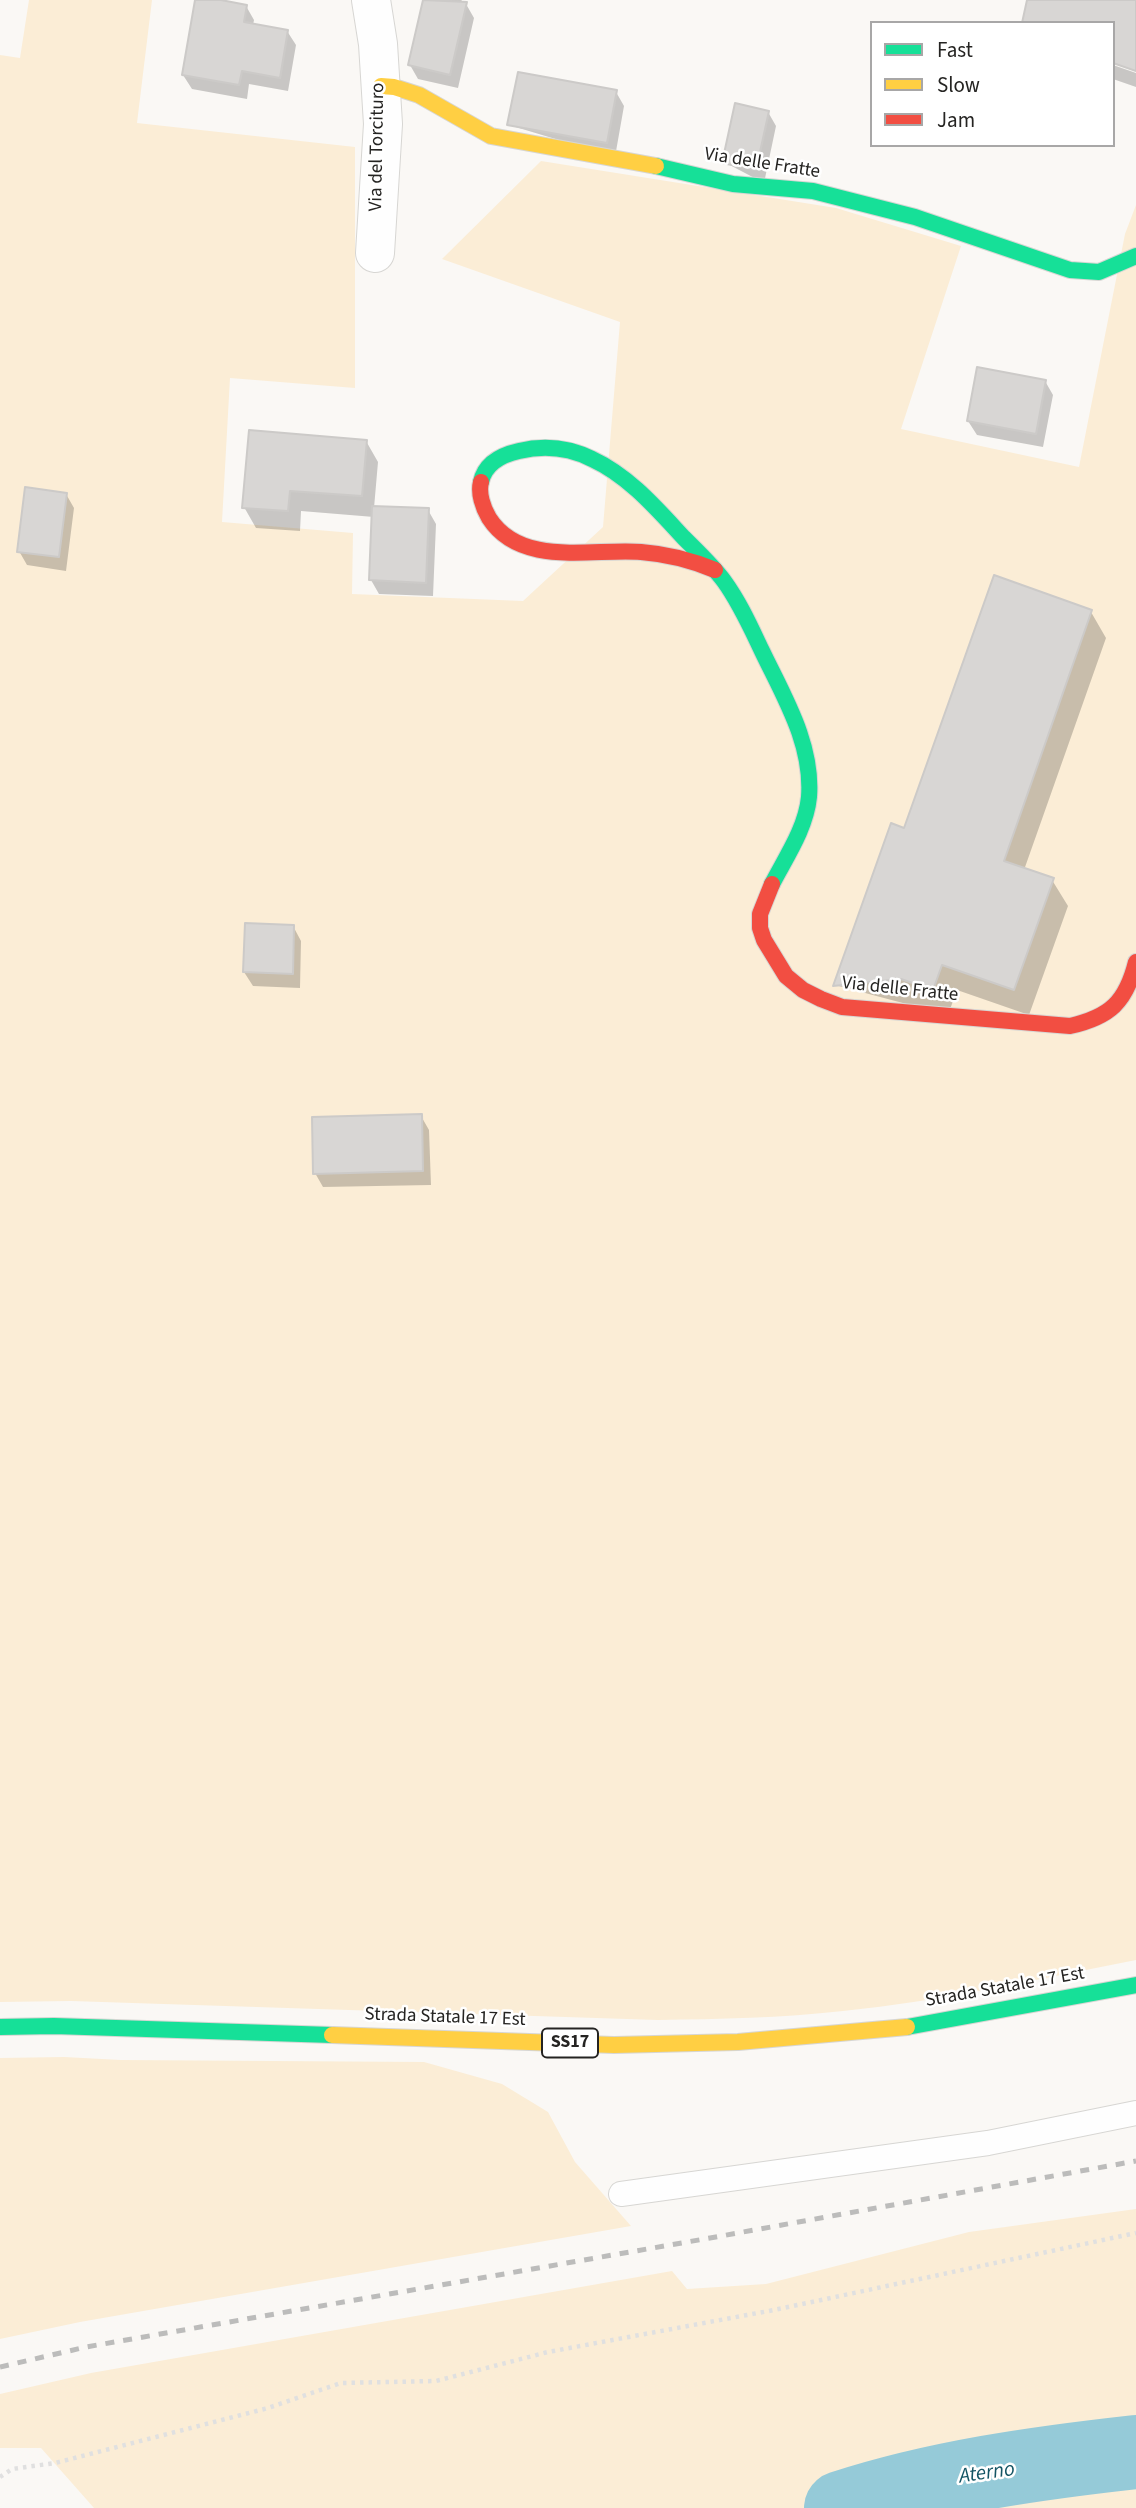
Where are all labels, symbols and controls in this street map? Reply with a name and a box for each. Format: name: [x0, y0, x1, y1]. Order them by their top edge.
legend: [870, 21, 1115, 147]
text: Fast: [937, 35, 973, 65]
text: Slow: [937, 70, 980, 100]
street label: Via del Torcituro: [365, 82, 391, 212]
text: Jam: [937, 105, 975, 135]
street label: Via delle Fratte: [703, 144, 821, 184]
street label: Via delle Fratte: [841, 973, 959, 1007]
street label: Strada Statale 17 Est: [924, 1963, 1086, 2013]
street label: Strada Statale 17 Est: [364, 2004, 526, 2032]
road number: SS17: [542, 2028, 598, 2057]
water label: Aterno: [958, 2458, 1016, 2490]

